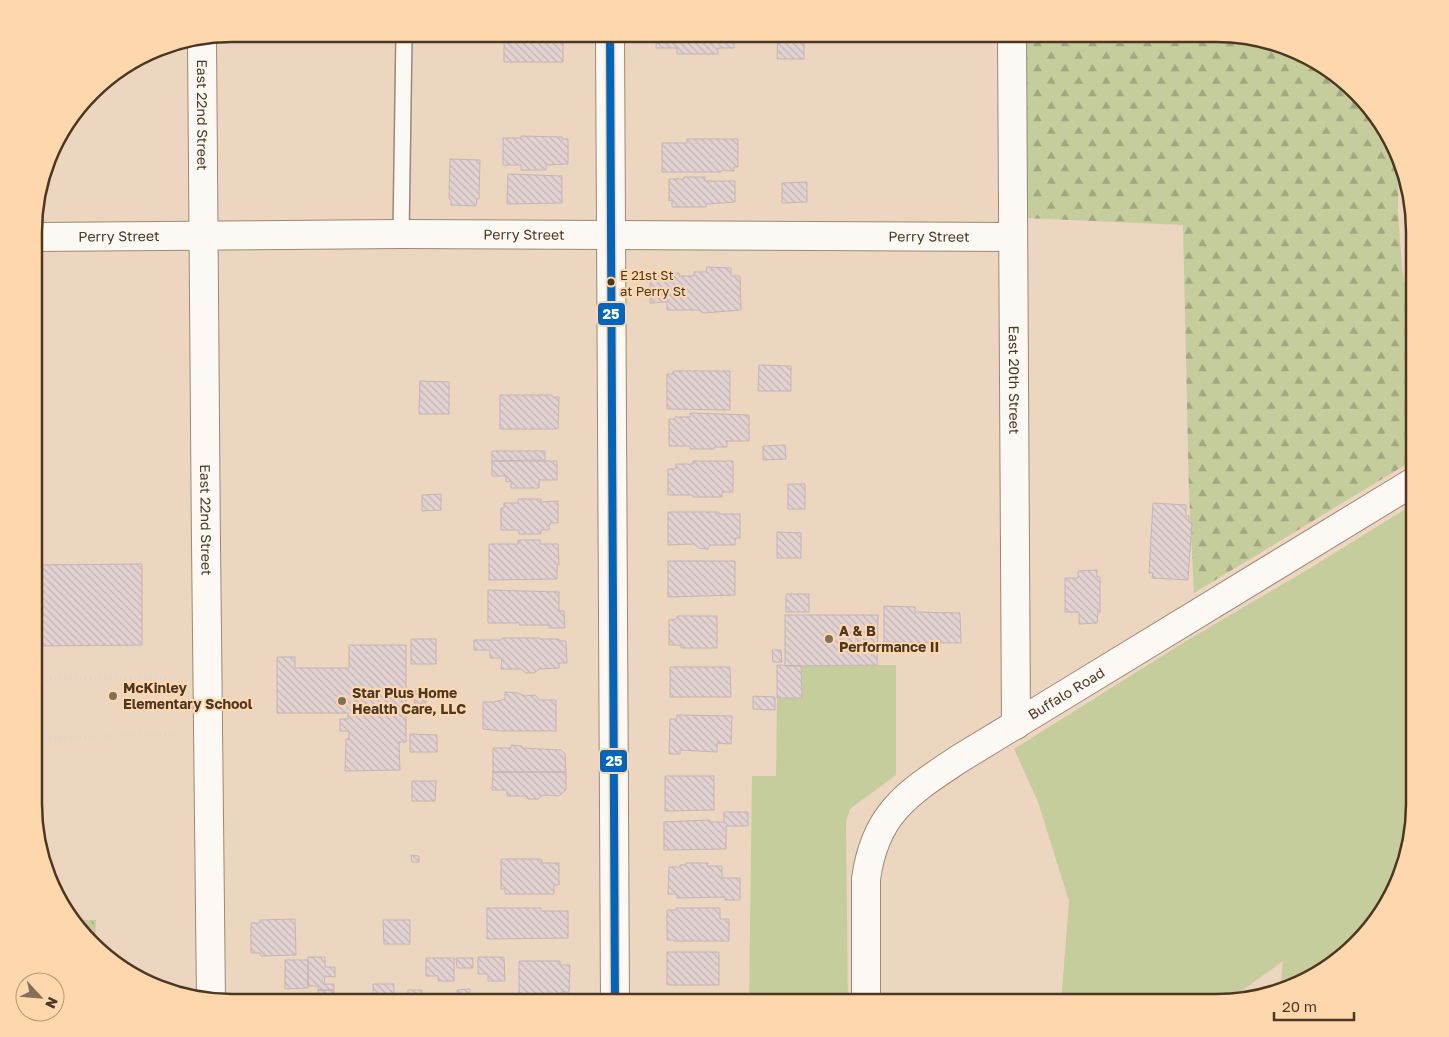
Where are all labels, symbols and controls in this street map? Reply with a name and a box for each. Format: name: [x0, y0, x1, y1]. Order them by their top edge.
street label: East 22nd Street: [194, 59, 211, 171]
street label: Perry Street: [483, 225, 565, 243]
street label: Perry Street: [78, 227, 160, 245]
street label: Perry Street: [888, 227, 970, 245]
place label: E 21st St at Perry St: [620, 267, 686, 299]
marker: E 21st St at Perry St: [606, 277, 616, 287]
line badge: 25: [597, 302, 626, 326]
text: 25: [602, 305, 620, 322]
street label: East 20th Street: [1006, 325, 1023, 434]
street label: East 22nd Street: [197, 464, 215, 576]
place label: A & B Performance II: [839, 622, 939, 655]
marker: A & B Performance II: [823, 633, 835, 645]
street label: Buffalo Road: [1025, 663, 1107, 723]
place label: McKinley Elementary School: [123, 679, 253, 712]
place label: Star Plus Home Health Care, LLC: [352, 684, 466, 717]
marker: McKinley Elementary School: [107, 690, 119, 702]
marker: Star Plus Home Health Care, LLC: [336, 695, 348, 707]
line badge: 25: [599, 749, 628, 773]
text: 25: [605, 752, 623, 769]
north arrow: [15, 972, 65, 1022]
scale bar: [1274, 990, 1354, 1022]
text: N: [42, 994, 62, 1011]
text: 20 m: [1282, 997, 1317, 1015]

